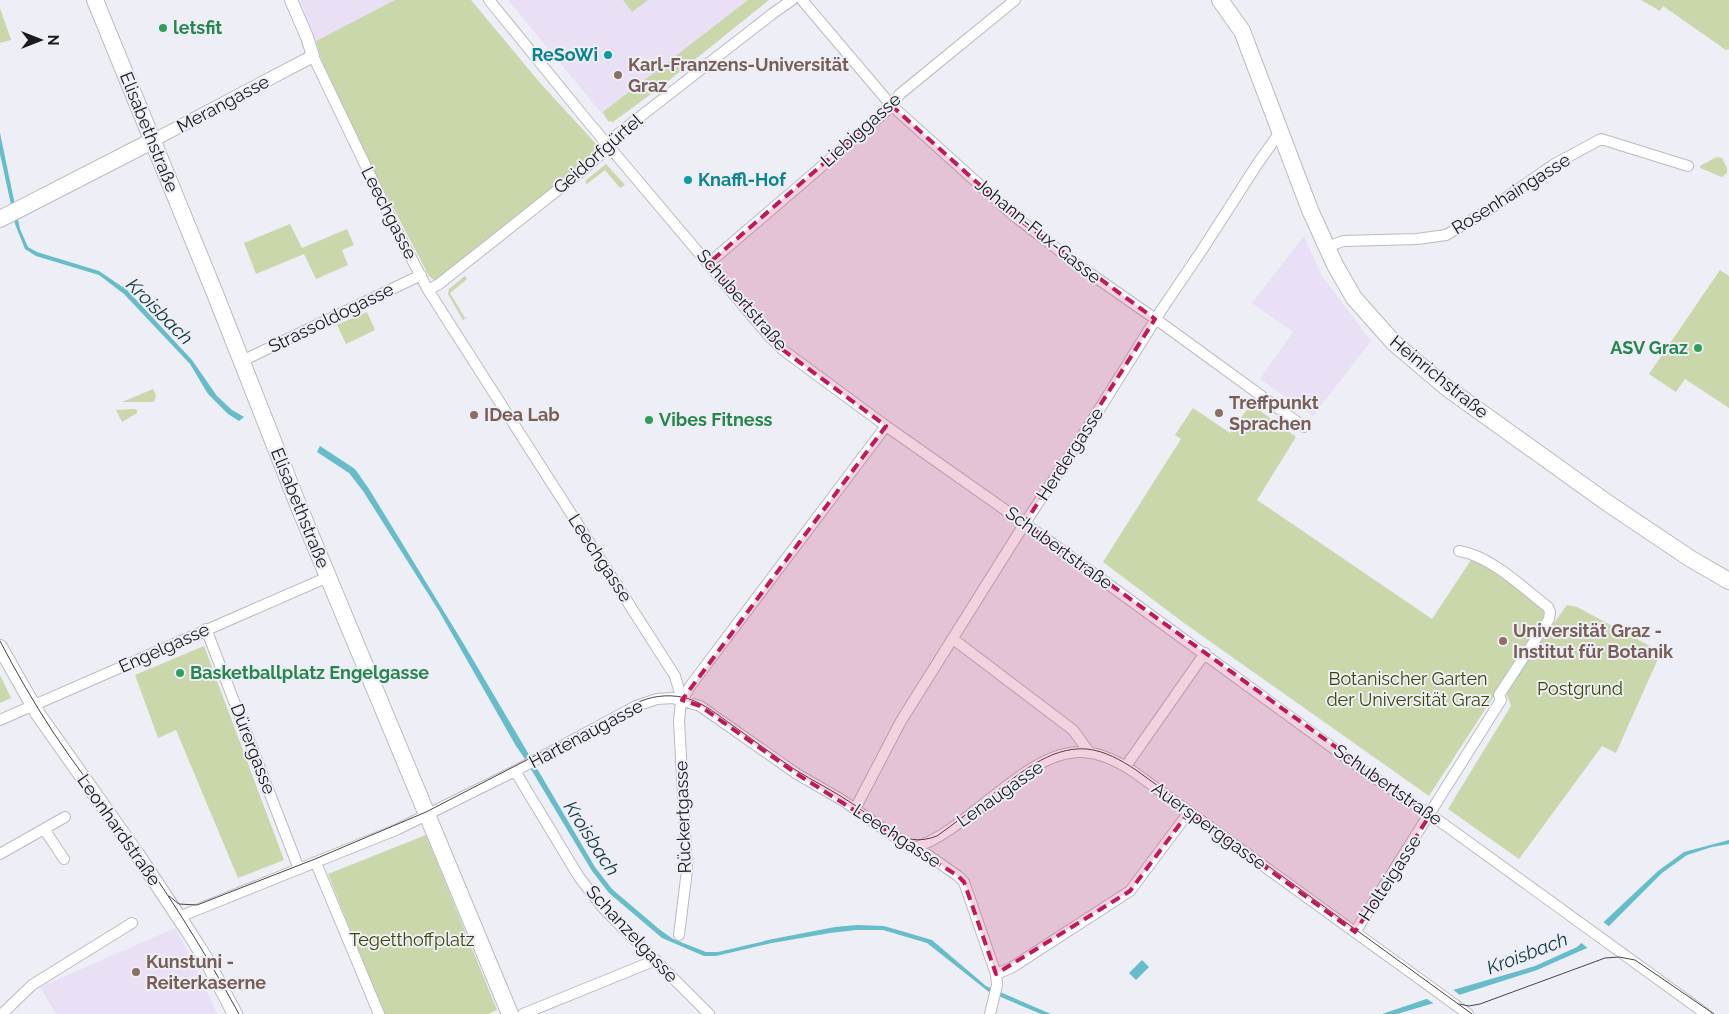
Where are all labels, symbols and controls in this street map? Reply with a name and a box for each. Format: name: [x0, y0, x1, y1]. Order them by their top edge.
north arrow: [15, 15, 65, 65]
place label: letsfit: [173, 17, 222, 38]
marker: letsfit: [157, 22, 169, 34]
text: N: [45, 35, 61, 45]
place label: ReSoWi: [531, 44, 598, 65]
marker: ReSoWi: [602, 49, 614, 61]
place label: Karl-Franzens-Universität Graz: [628, 54, 849, 96]
street label: Elisabethstraße: [116, 69, 183, 195]
marker: Karl-Franzens-Universität Graz: [612, 69, 624, 81]
street label: Merangasse: [173, 70, 273, 137]
street label: Liebiggasse: [816, 88, 905, 171]
street label: Geidorfgürtel: [549, 109, 646, 198]
street label: Rosenhaingasse: [1448, 149, 1574, 238]
street label: Leechgasse: [357, 163, 422, 263]
place label: Knaffl-Hof: [698, 169, 787, 190]
street label: Johann-Fux-Gasse: [971, 173, 1106, 288]
marker: Knaffl-Hof: [682, 174, 694, 186]
street label: Schubertstraße: [693, 245, 792, 355]
water label: Kroisbach: [122, 273, 198, 349]
street label: Strassoldogasse: [265, 278, 397, 357]
street label: Heinrichstraße: [1386, 331, 1493, 423]
place label: ASV Graz: [1610, 337, 1688, 358]
marker: ASV Graz: [1692, 342, 1704, 354]
place label: Treffpunkt Sprachen: [1229, 392, 1319, 434]
street label: Herdergasse: [1032, 403, 1108, 504]
place label: IDea Lab: [484, 404, 560, 425]
marker: Treffpunkt Sprachen: [1213, 407, 1225, 419]
marker: IDea Lab: [468, 409, 480, 421]
place label: Vibes Fitness: [659, 409, 773, 430]
marker: Vibes Fitness: [643, 414, 655, 426]
street label: Elisabethstraße: [267, 445, 334, 571]
street label: Schubertstraße: [1002, 502, 1117, 594]
street label: Leechgasse: [564, 510, 637, 606]
street label: Engelgasse: [115, 618, 213, 677]
place label: Universität Graz - Institut für Botanik: [1513, 620, 1674, 662]
marker: Universität Graz - Institut für Botanik: [1497, 635, 1509, 647]
place label: Basketballplatz Engelgasse: [190, 662, 429, 683]
marker: Basketballplatz Engelgasse: [174, 667, 186, 679]
park label: Botanischer Garten der Universität Graz: [1326, 668, 1490, 710]
park label: Postgrund: [1537, 678, 1623, 699]
street label: Hartenaugasse: [525, 695, 647, 772]
street label: Dürergasse: [227, 701, 280, 797]
street label: Schubertstraße: [1330, 739, 1447, 830]
street label: Lenaugasse: [952, 756, 1047, 831]
street label: Rückertgasse: [670, 760, 695, 874]
street label: Leonhardstraße: [73, 770, 166, 890]
street label: Auersperggasse: [1148, 777, 1271, 874]
water label: Kroisbach: [560, 796, 624, 880]
street label: Leechgasse: [849, 799, 946, 872]
street label: Holteigasse: [1354, 831, 1425, 925]
street label: Schanzelgasse: [582, 881, 683, 987]
water label: Kroisbach: [1483, 928, 1571, 978]
park label: Tegetthoffplatz: [349, 929, 475, 950]
place label: Kunstuni - Reiterkaserne: [146, 951, 266, 993]
marker: Kunstuni - Reiterkaserne: [130, 966, 142, 978]

